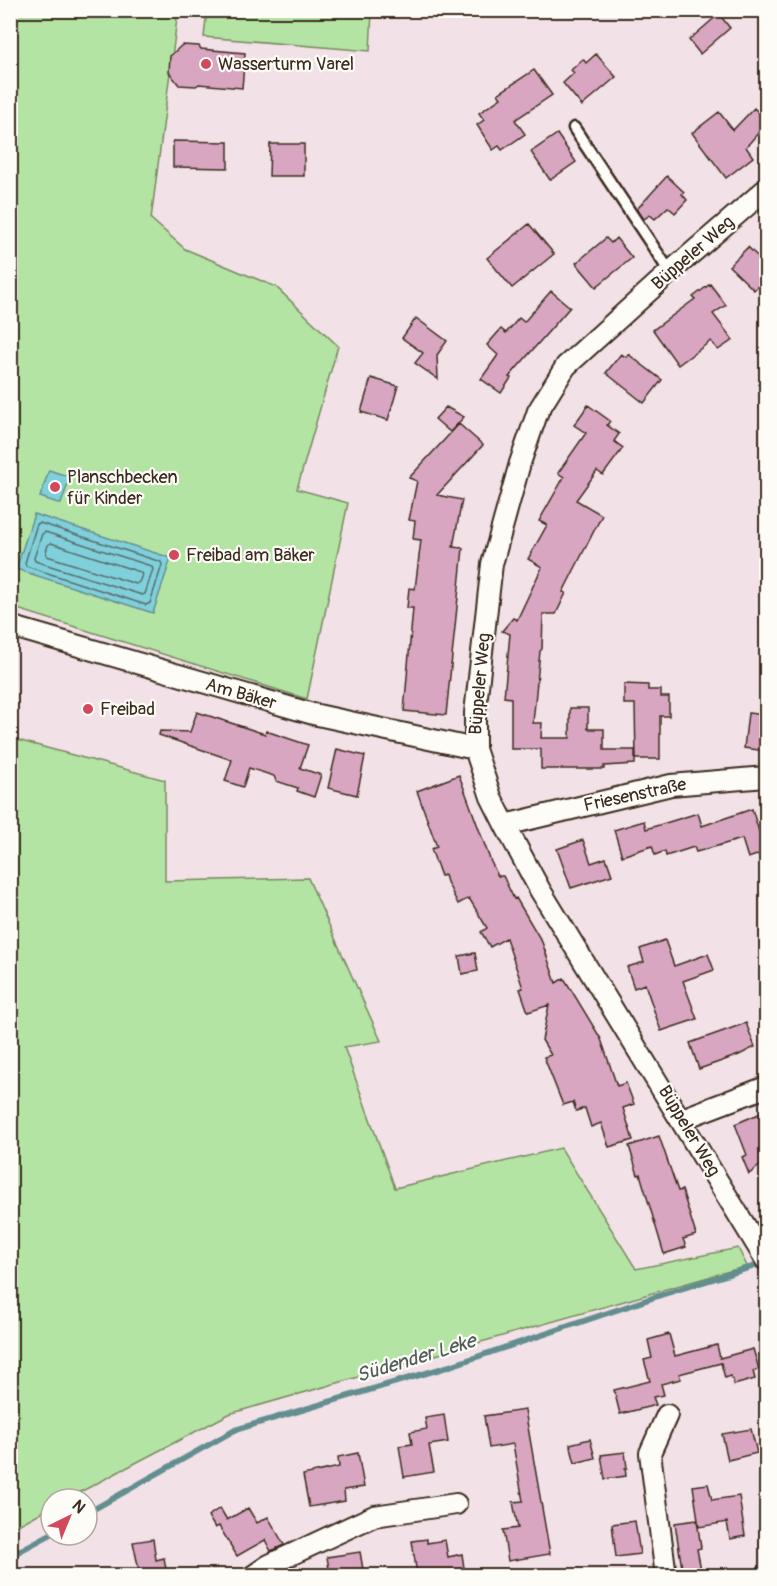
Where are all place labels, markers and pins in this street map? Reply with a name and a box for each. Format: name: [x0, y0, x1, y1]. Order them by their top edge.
place label: Wasserturm Varel: [218, 53, 354, 76]
marker: Wasserturm Varel: [199, 57, 213, 71]
place label: Planschbecken für Kinder: [67, 466, 178, 510]
marker: Planschbecken für Kinder: [48, 480, 62, 494]
place label: Freibad am Bäker: [186, 544, 315, 567]
marker: Freibad am Bäker: [167, 548, 181, 562]
place label: Freibad: [100, 698, 155, 721]
marker: Freibad: [81, 702, 95, 716]

